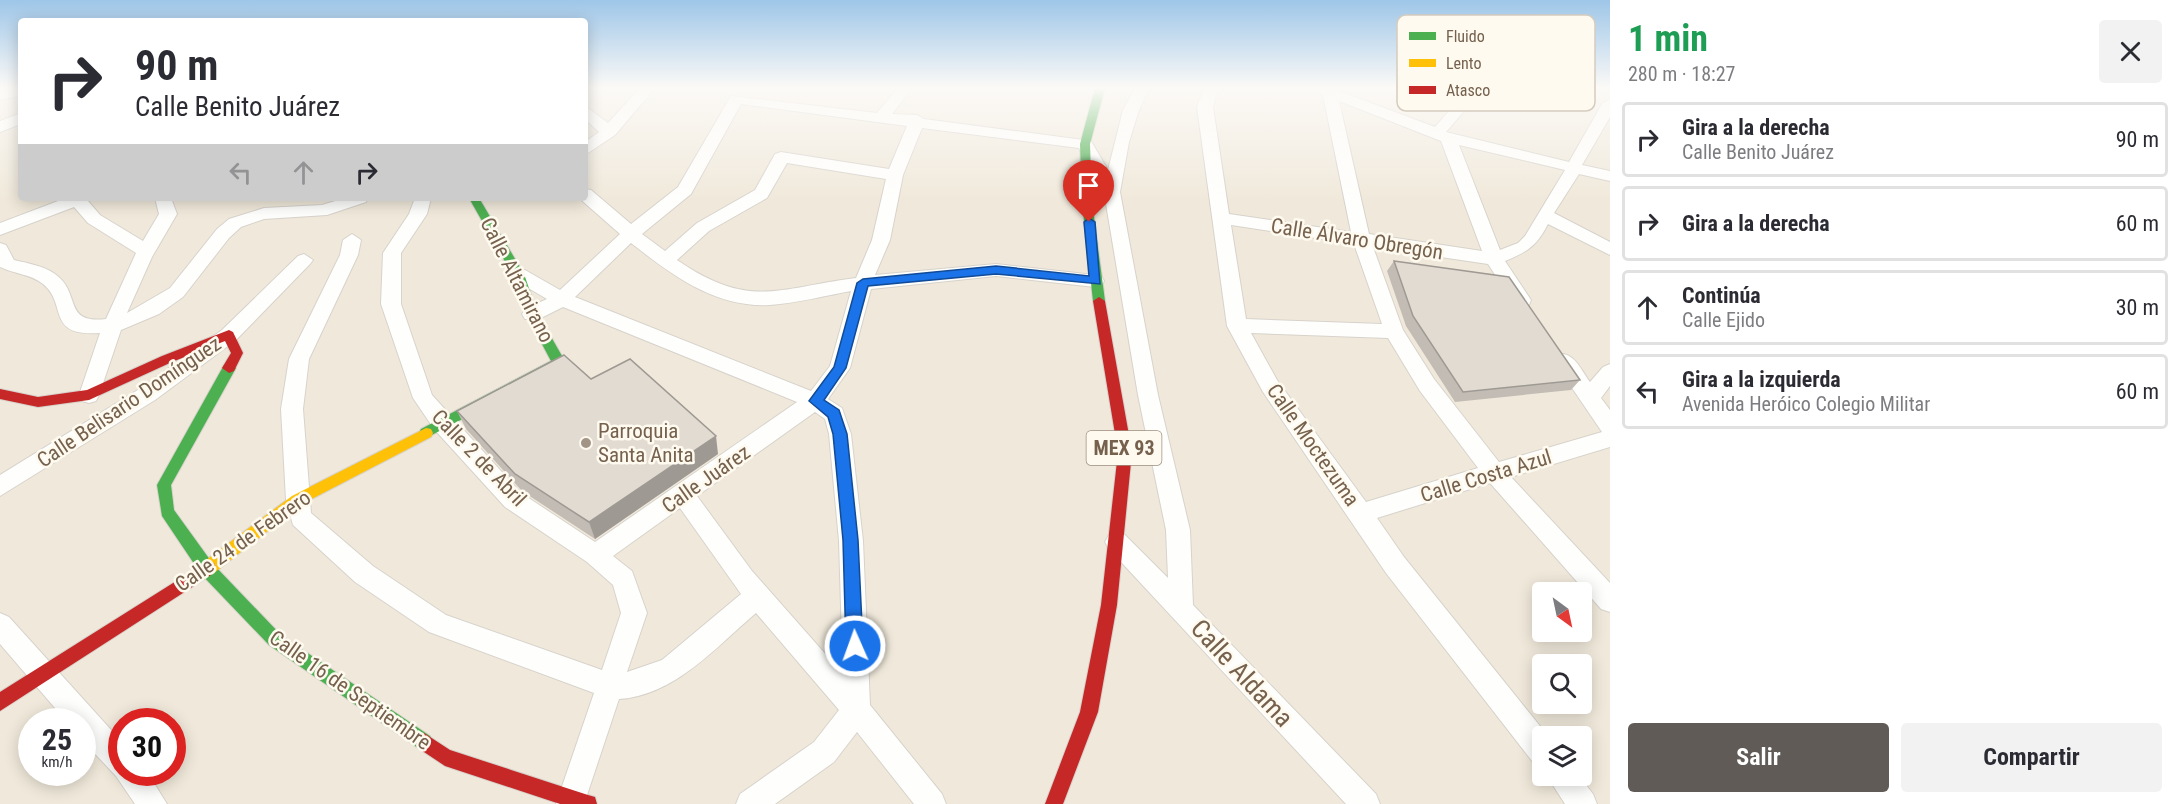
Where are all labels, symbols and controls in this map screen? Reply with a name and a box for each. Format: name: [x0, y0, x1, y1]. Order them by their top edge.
legend: [1397, 15, 1595, 111]
text: 1 min: [1628, 18, 1708, 60]
button: close: [2099, 20, 2162, 83]
text: Fluido: [1446, 27, 1485, 46]
text: 90 m: [135, 41, 218, 90]
icon: right: [36, 42, 114, 120]
text: Lento: [1446, 54, 1481, 73]
text: 280 m · 18:27: [1628, 62, 1735, 86]
text: Atasco: [1446, 81, 1490, 100]
text: Calle Benito Juárez: [135, 91, 340, 123]
text: Gira a la derecha: [1682, 115, 1830, 140]
icon: right: [1631, 123, 1664, 156]
text: 90 m: [2116, 127, 2159, 152]
text: Calle Benito Juárez: [1682, 140, 1834, 164]
icon: left: [224, 156, 257, 189]
icon: ahead: [287, 156, 320, 189]
icon: right: [350, 156, 383, 189]
pin: [1063, 160, 1114, 222]
icon: arrive: [1072, 169, 1105, 202]
icon: right: [1631, 207, 1664, 240]
text: Gira a la derecha: [1682, 211, 1830, 236]
text: 60 m: [2116, 211, 2159, 236]
street label: Calle Altamirano: [475, 214, 559, 346]
street label: Calle Álvaro Obregón: [1269, 214, 1445, 264]
text: Continúa: [1682, 283, 1761, 308]
icon: ahead: [1631, 291, 1664, 324]
text: 30 m: [2116, 295, 2159, 320]
text: Calle Ejido: [1682, 308, 1765, 332]
street label: Calle Belisario Domínguez: [33, 332, 225, 472]
text: Gira a la izquierda: [1682, 367, 1841, 392]
icon: left: [1631, 375, 1664, 408]
street label: Calle Moctezuma: [1262, 379, 1364, 511]
text: 60 m: [2116, 379, 2159, 404]
text: Avenida Heróico Colegio Militar: [1682, 392, 1930, 416]
street label: Calle 2 de Abril: [427, 405, 531, 511]
place label: Parroquia Santa Anita: [598, 419, 694, 467]
road number: MEX 93: [1086, 431, 1162, 465]
marker: Parroquia Santa Anita: [579, 436, 593, 450]
street label: Calle Juárez: [657, 440, 755, 518]
street label: Calle Costa Azul: [1418, 445, 1554, 507]
street label: Calle 24 de Febrero: [171, 485, 315, 597]
north arrow: [1532, 582, 1592, 642]
map controls: [1532, 582, 1592, 786]
street label: Calle Aldama: [1185, 613, 1299, 733]
position arrow: [823, 614, 887, 678]
street label: Calle 16 de Septiembre: [265, 625, 435, 755]
button: search: [1532, 654, 1592, 714]
speed limit sign: 30: [108, 708, 186, 786]
text: 25: [42, 722, 72, 757]
button: Salir: [1628, 723, 1889, 792]
button: Compartir: [1901, 723, 2162, 792]
button: layers: [1532, 726, 1592, 786]
text: km/h: [42, 753, 72, 771]

